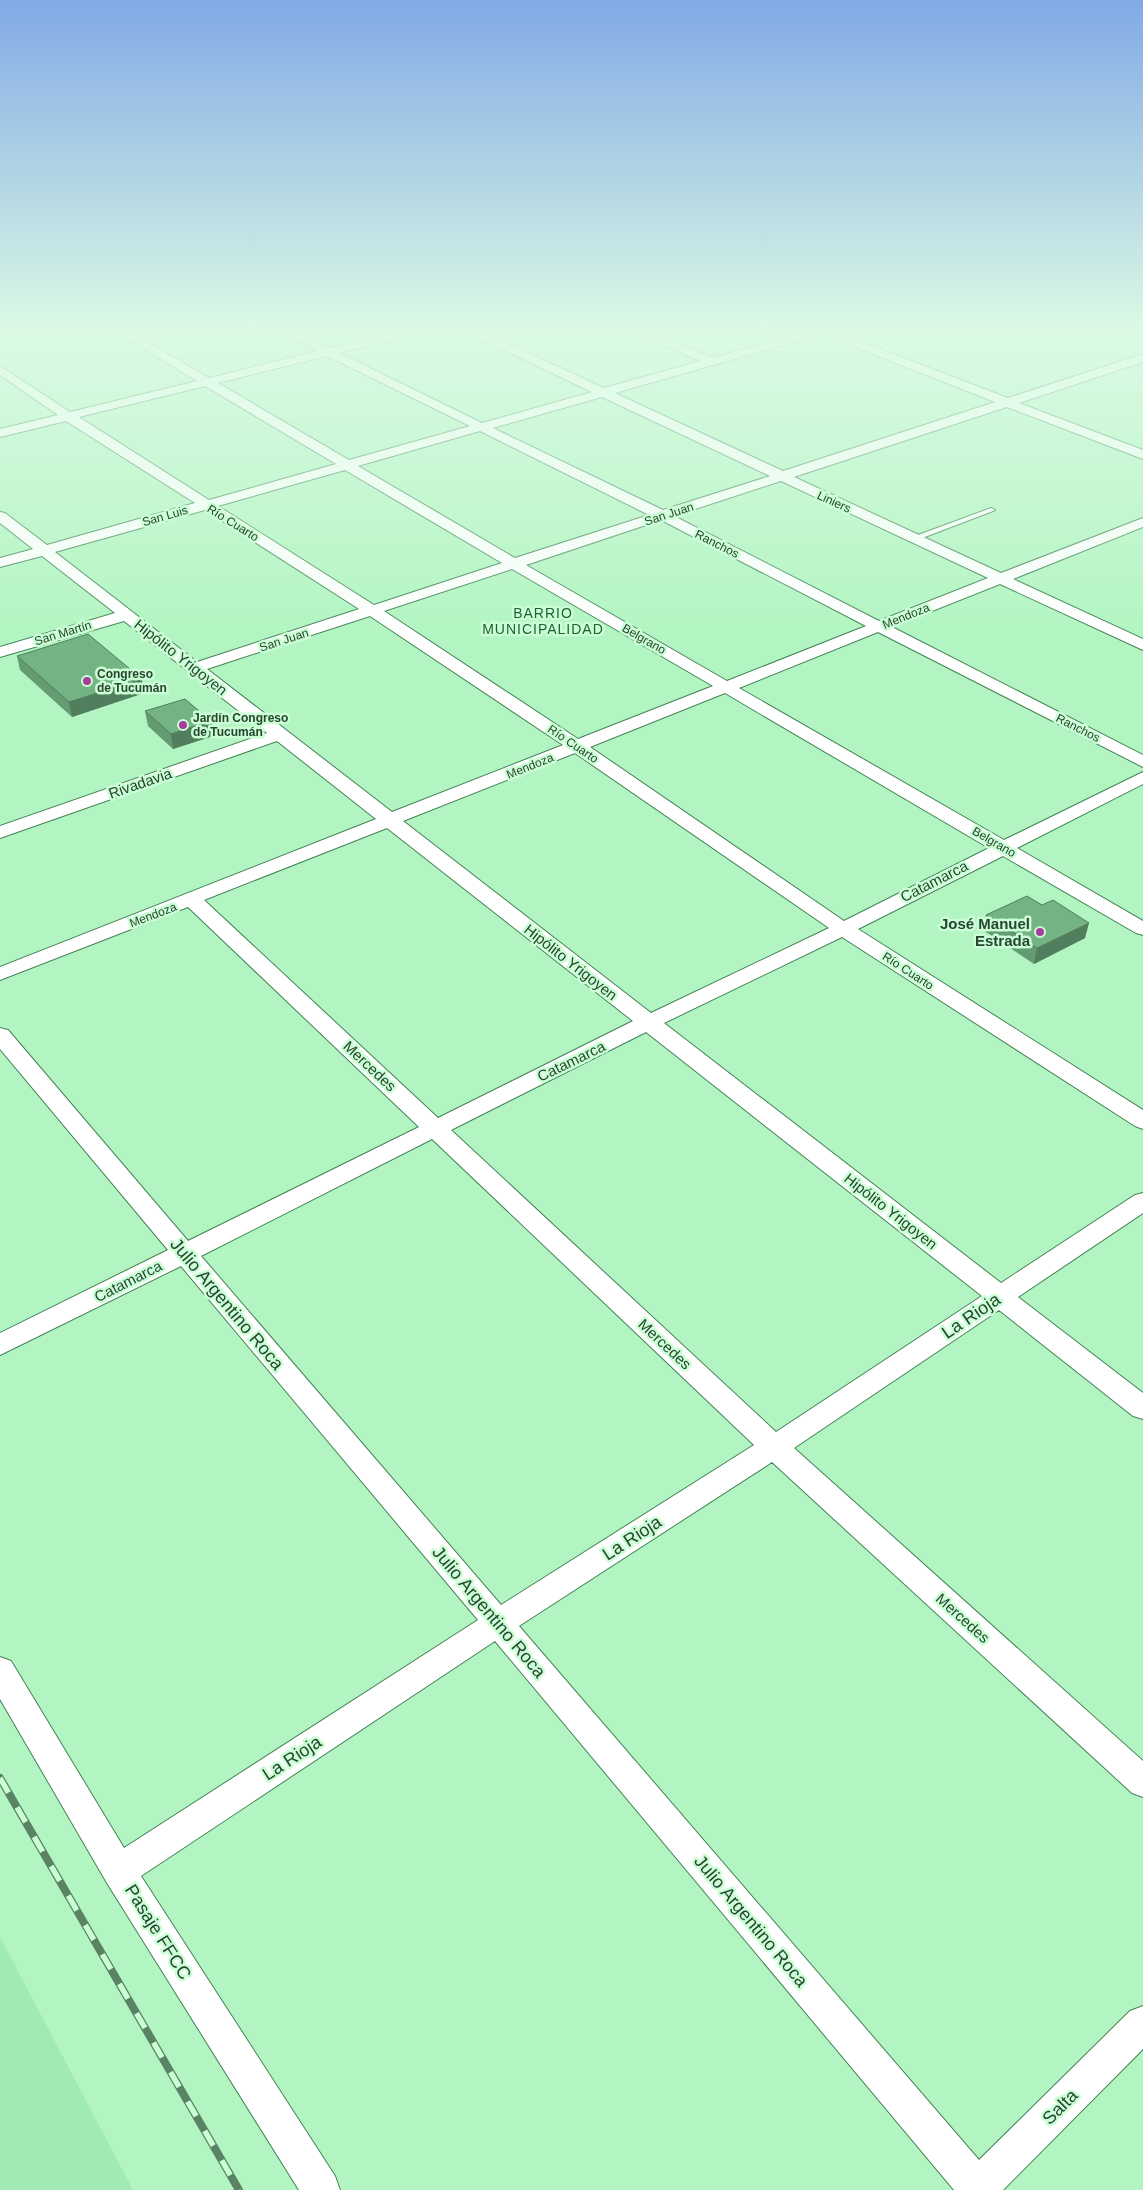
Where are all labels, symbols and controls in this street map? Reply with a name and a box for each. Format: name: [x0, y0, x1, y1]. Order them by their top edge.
street label: Liniers: [815, 488, 853, 516]
street label: San Juan: [643, 500, 695, 528]
street label: Río Cuarto: [205, 502, 262, 544]
street label: San Luis: [141, 503, 189, 529]
street label: Ranchos: [693, 527, 741, 561]
street label: Mendoza: [880, 600, 932, 632]
district label: BARRIO MUNICIPALIDAD: [482, 605, 604, 637]
street label: Hipólito Yrigoyen: [131, 615, 231, 699]
street label: San Martín: [33, 618, 93, 648]
street label: Belgrano: [620, 621, 669, 657]
street label: San Juan: [258, 626, 310, 654]
place label: Congreso de Tucumán: [97, 667, 167, 695]
marker: Congreso de Tucumán: [81, 675, 93, 687]
place label: Jardín Congreso de Tucumán: [193, 711, 288, 739]
street label: Ranchos: [1054, 711, 1102, 745]
marker: Jardín Congreso de Tucumán: [177, 719, 189, 731]
street label: Río Cuarto: [545, 722, 601, 766]
street label: Mendoza: [504, 750, 556, 782]
street label: Rivadavia: [106, 764, 175, 802]
street label: Belgrano: [970, 824, 1019, 860]
street label: Catamarca: [897, 856, 971, 905]
street label: Mendoza: [127, 900, 179, 930]
place label: José Manuel Estrada: [940, 915, 1031, 949]
street label: Hipólito Yrigoyen: [521, 920, 621, 1004]
marker: José Manuel Estrada: [1034, 926, 1046, 938]
street label: Río Cuarto: [880, 949, 936, 993]
street label: Mercedes: [340, 1037, 400, 1095]
street label: Catamarca: [534, 1037, 608, 1085]
street label: Hipólito Yrigoyen: [841, 1169, 941, 1253]
street label: Julio Argentino Roca: [166, 1234, 288, 1374]
street label: Catamarca: [91, 1256, 165, 1305]
street label: La Rioja: [938, 1289, 1005, 1343]
street label: Mercedes: [635, 1315, 695, 1373]
street label: La Rioja: [599, 1511, 666, 1564]
street label: Julio Argentino Roca: [428, 1542, 550, 1682]
street label: Mercedes: [933, 1590, 993, 1646]
street label: La Rioja: [259, 1731, 326, 1784]
street label: Julio Argentino Roca: [690, 1851, 812, 1991]
street label: Pasaje FFCC: [121, 1881, 195, 1983]
street label: Salta: [1038, 2085, 1082, 2129]

